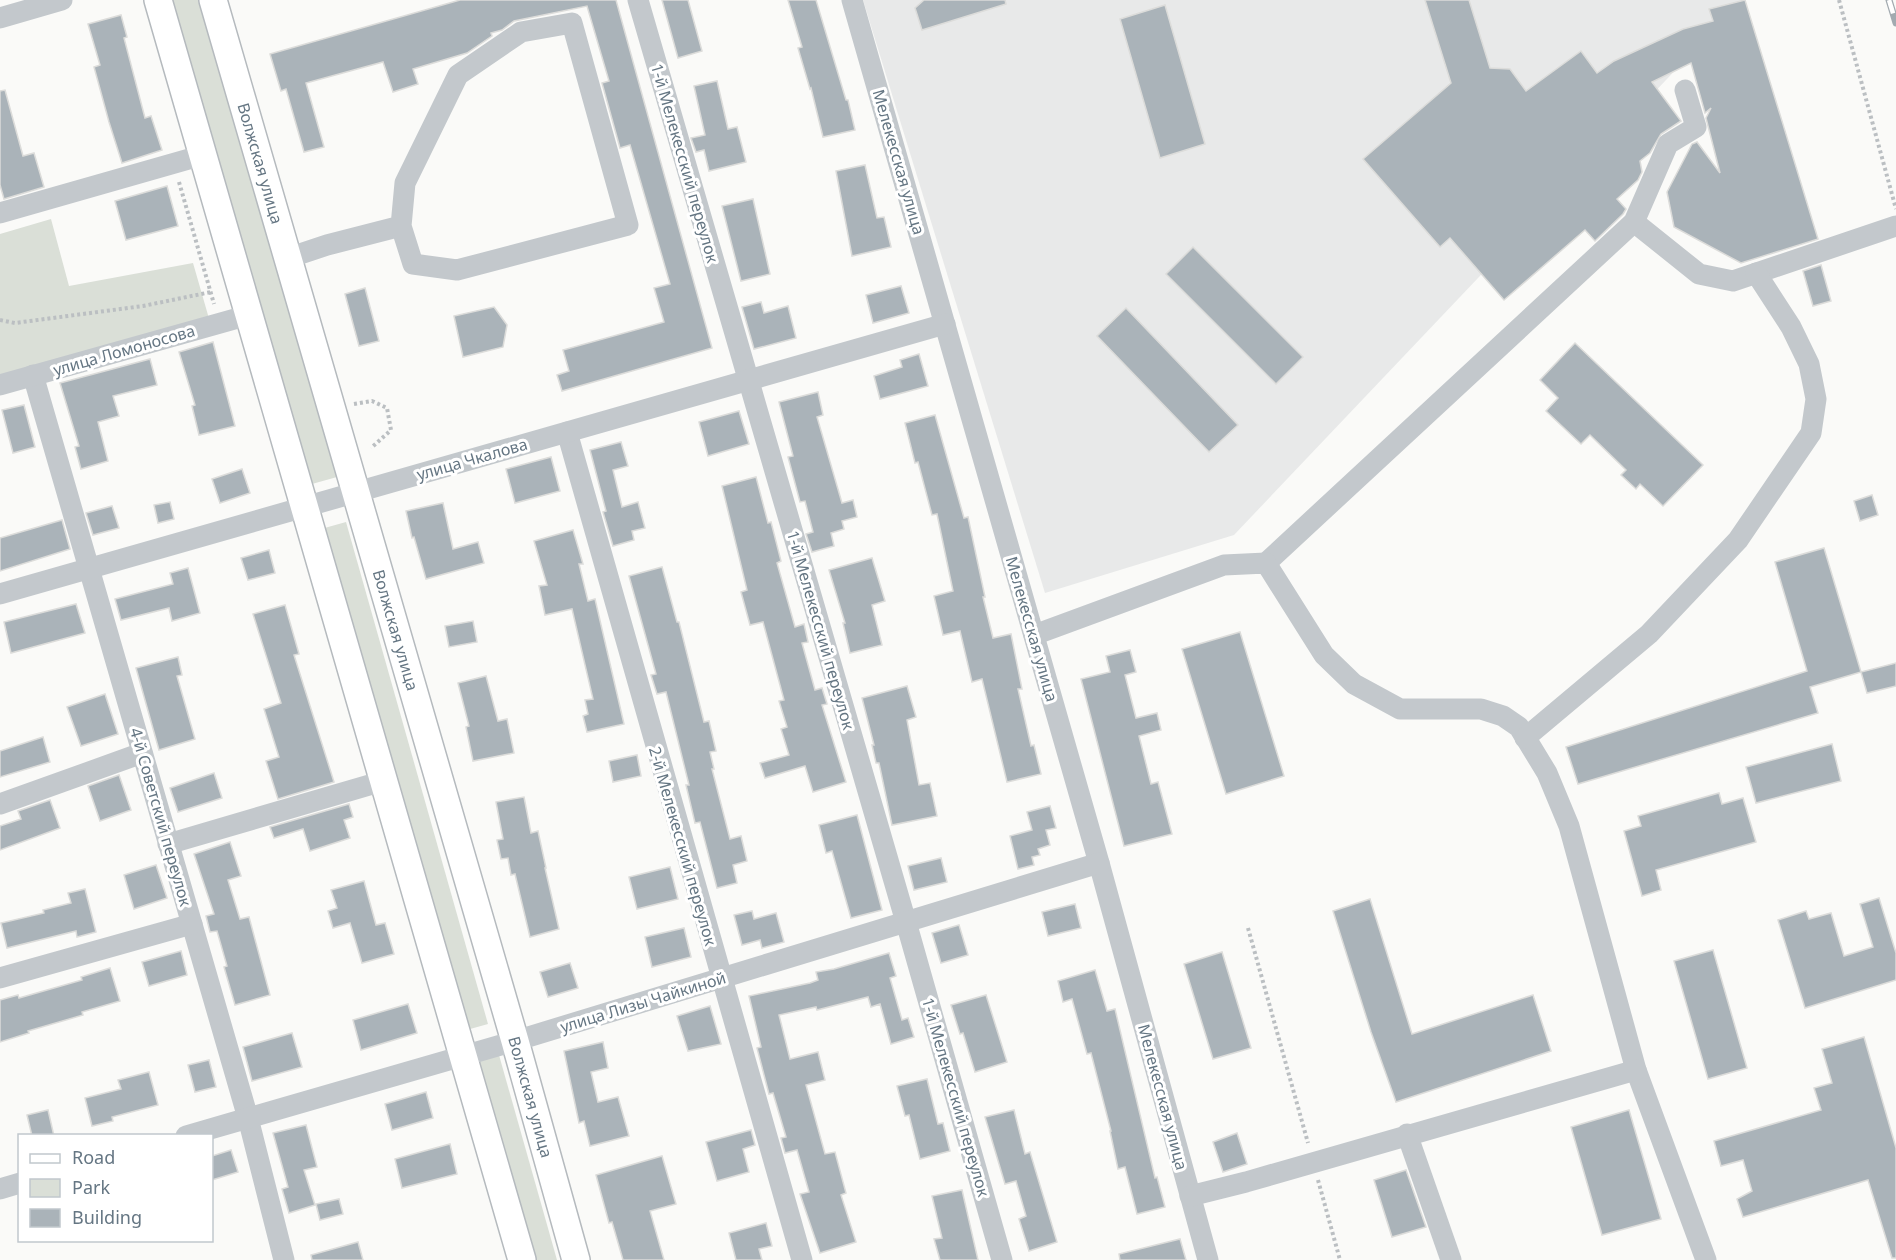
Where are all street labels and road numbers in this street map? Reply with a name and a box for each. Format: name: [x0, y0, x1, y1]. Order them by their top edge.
street label: 1-й Мелекесский переулок: [646, 61, 724, 266]
street label: Мелекесская улица: [868, 87, 930, 237]
street label: Волжская улица: [232, 100, 288, 226]
street label: улица Ломоносова: [51, 319, 197, 381]
street label: улица Чкалова: [414, 433, 530, 485]
street label: 1-й Мелекесский переулок: [782, 528, 860, 733]
street label: Мелекесская улица: [1001, 554, 1063, 704]
street label: Волжская улица: [368, 567, 424, 693]
street label: 4-й Советский переулок: [125, 725, 197, 909]
street label: 2-й Мелекесский переулок: [644, 744, 722, 949]
street label: улица Лизы Чайкиной: [558, 966, 728, 1038]
street label: 1-й Мелекесский переулок: [917, 995, 995, 1200]
street label: Мелекесская улица: [1133, 1022, 1193, 1172]
street label: Волжская улица: [503, 1034, 558, 1160]

